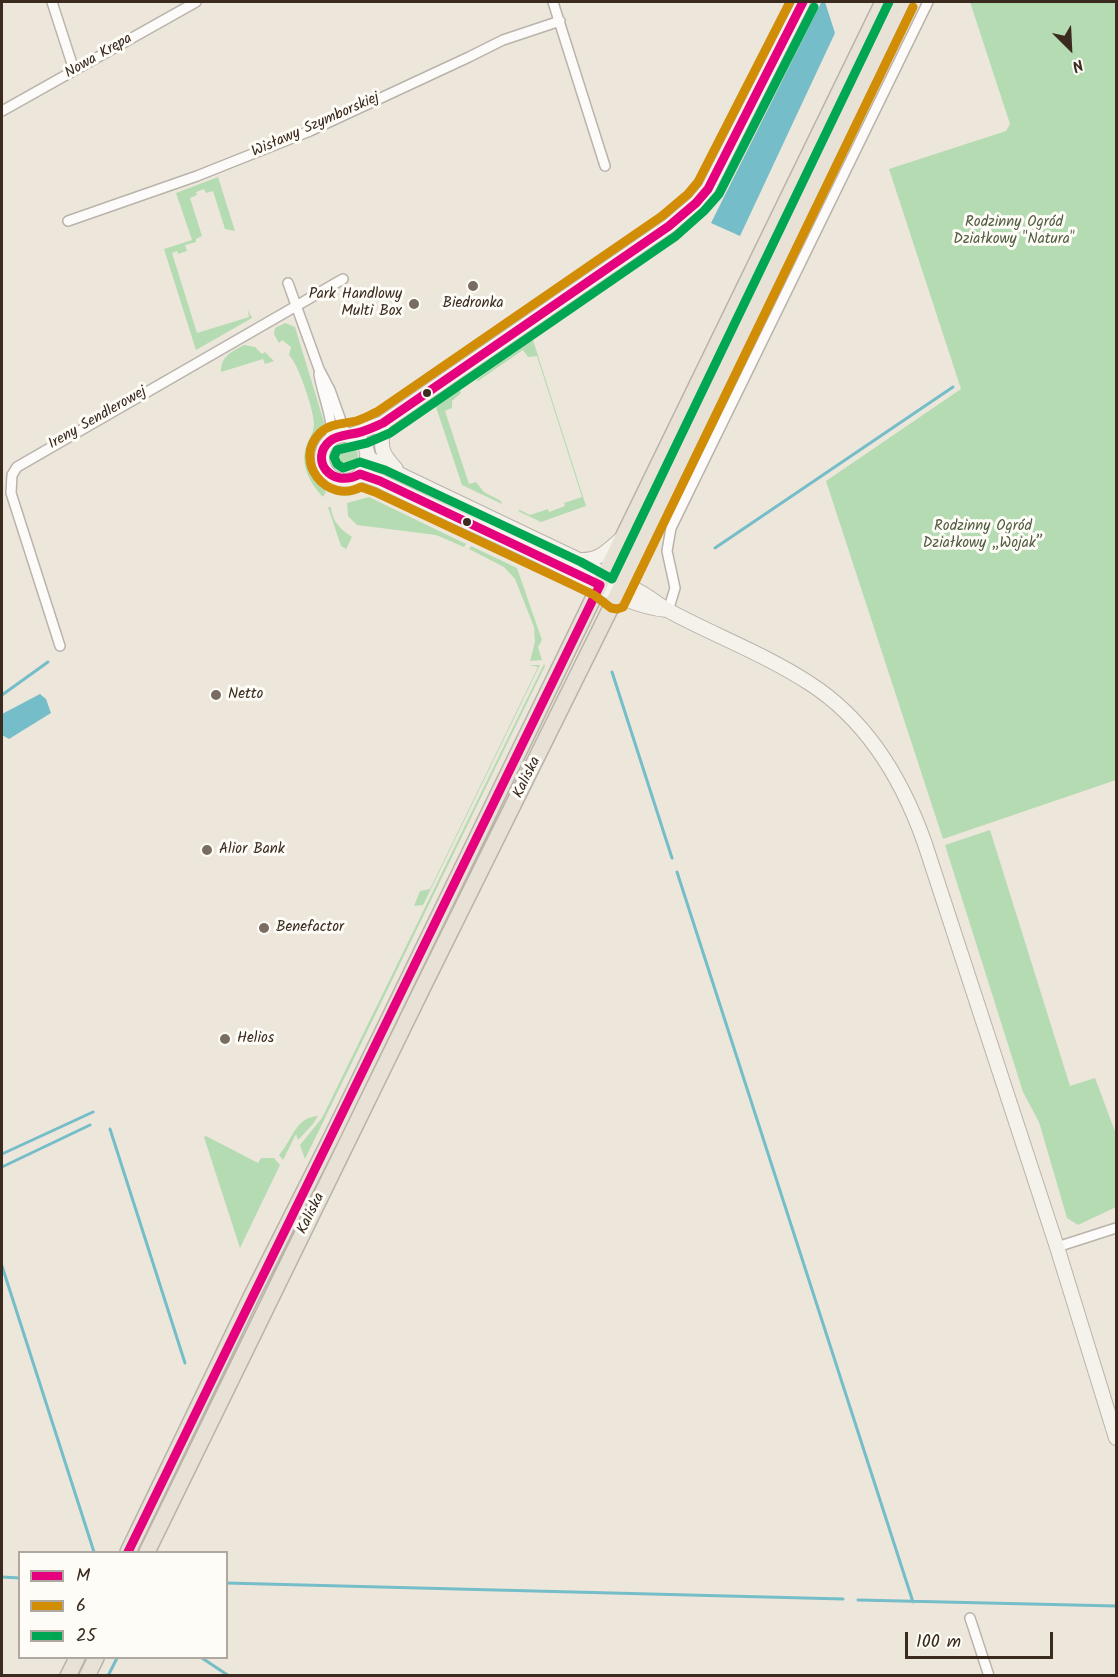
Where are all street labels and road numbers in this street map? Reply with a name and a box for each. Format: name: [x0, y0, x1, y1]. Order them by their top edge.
street label: Nowa Krępa: [62, 31, 136, 83]
street label: Wisławy Szymborskiej: [249, 90, 383, 162]
street label: Ireny Sendlerowej: [46, 384, 150, 454]
street label: Kaliska: [510, 754, 546, 802]
street label: Kaliska: [294, 1190, 330, 1238]

